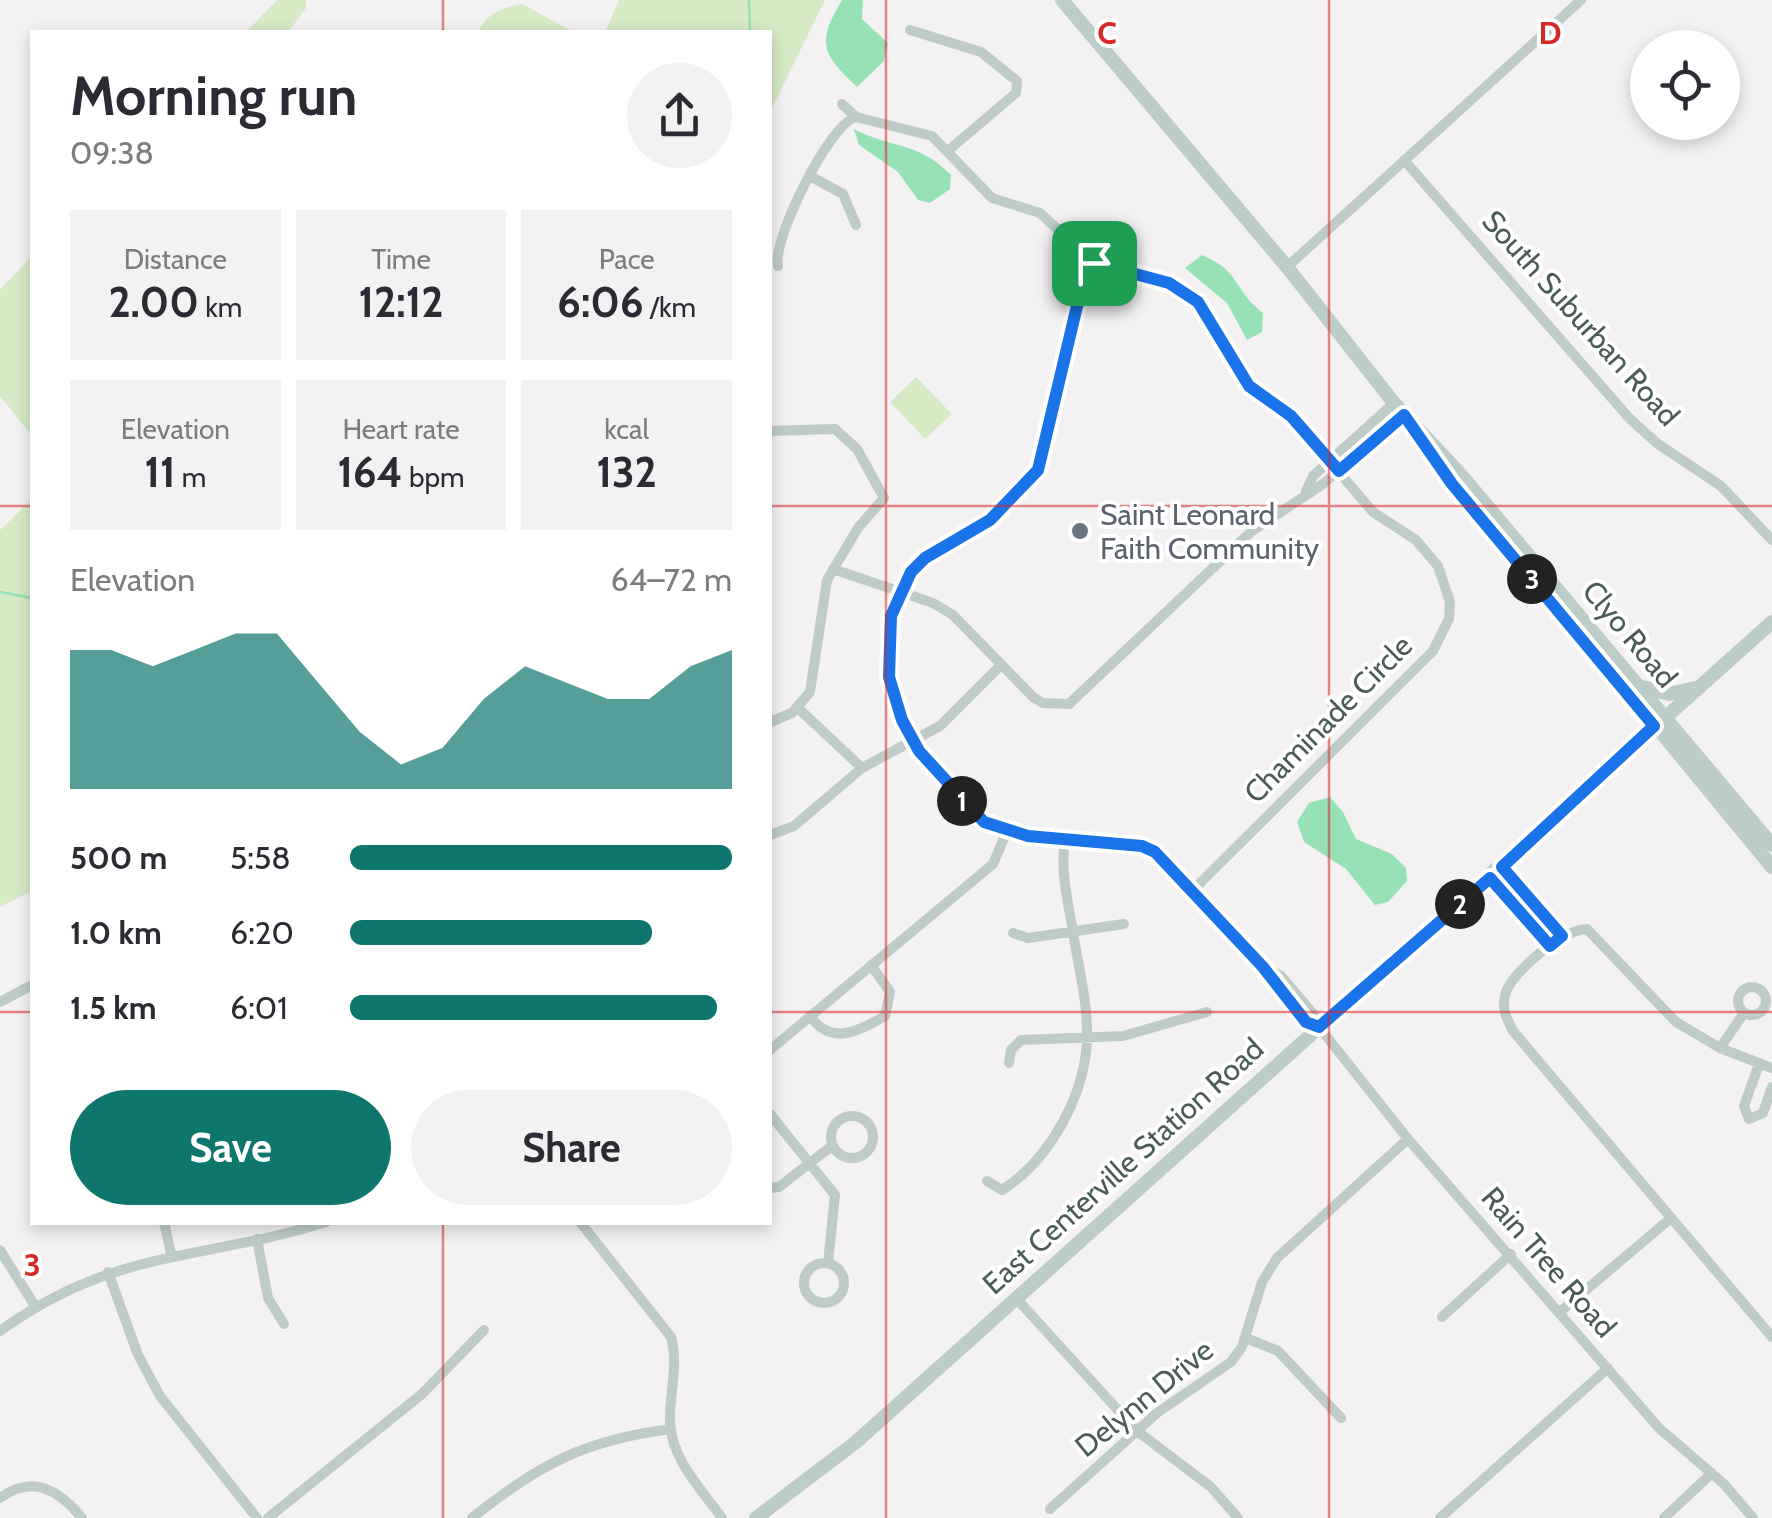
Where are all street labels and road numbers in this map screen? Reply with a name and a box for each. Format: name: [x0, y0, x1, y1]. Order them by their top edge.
street label: South Suburban Road: [1474, 203, 1688, 433]
street label: Clyo Road: [1575, 573, 1685, 695]
street label: Chaminade Circle: [1236, 627, 1420, 811]
street label: East Centerville Station Road: [975, 1030, 1271, 1302]
street label: Rain Tree Road: [1474, 1179, 1624, 1345]
street label: Delynn Drive: [1068, 1331, 1220, 1465]

